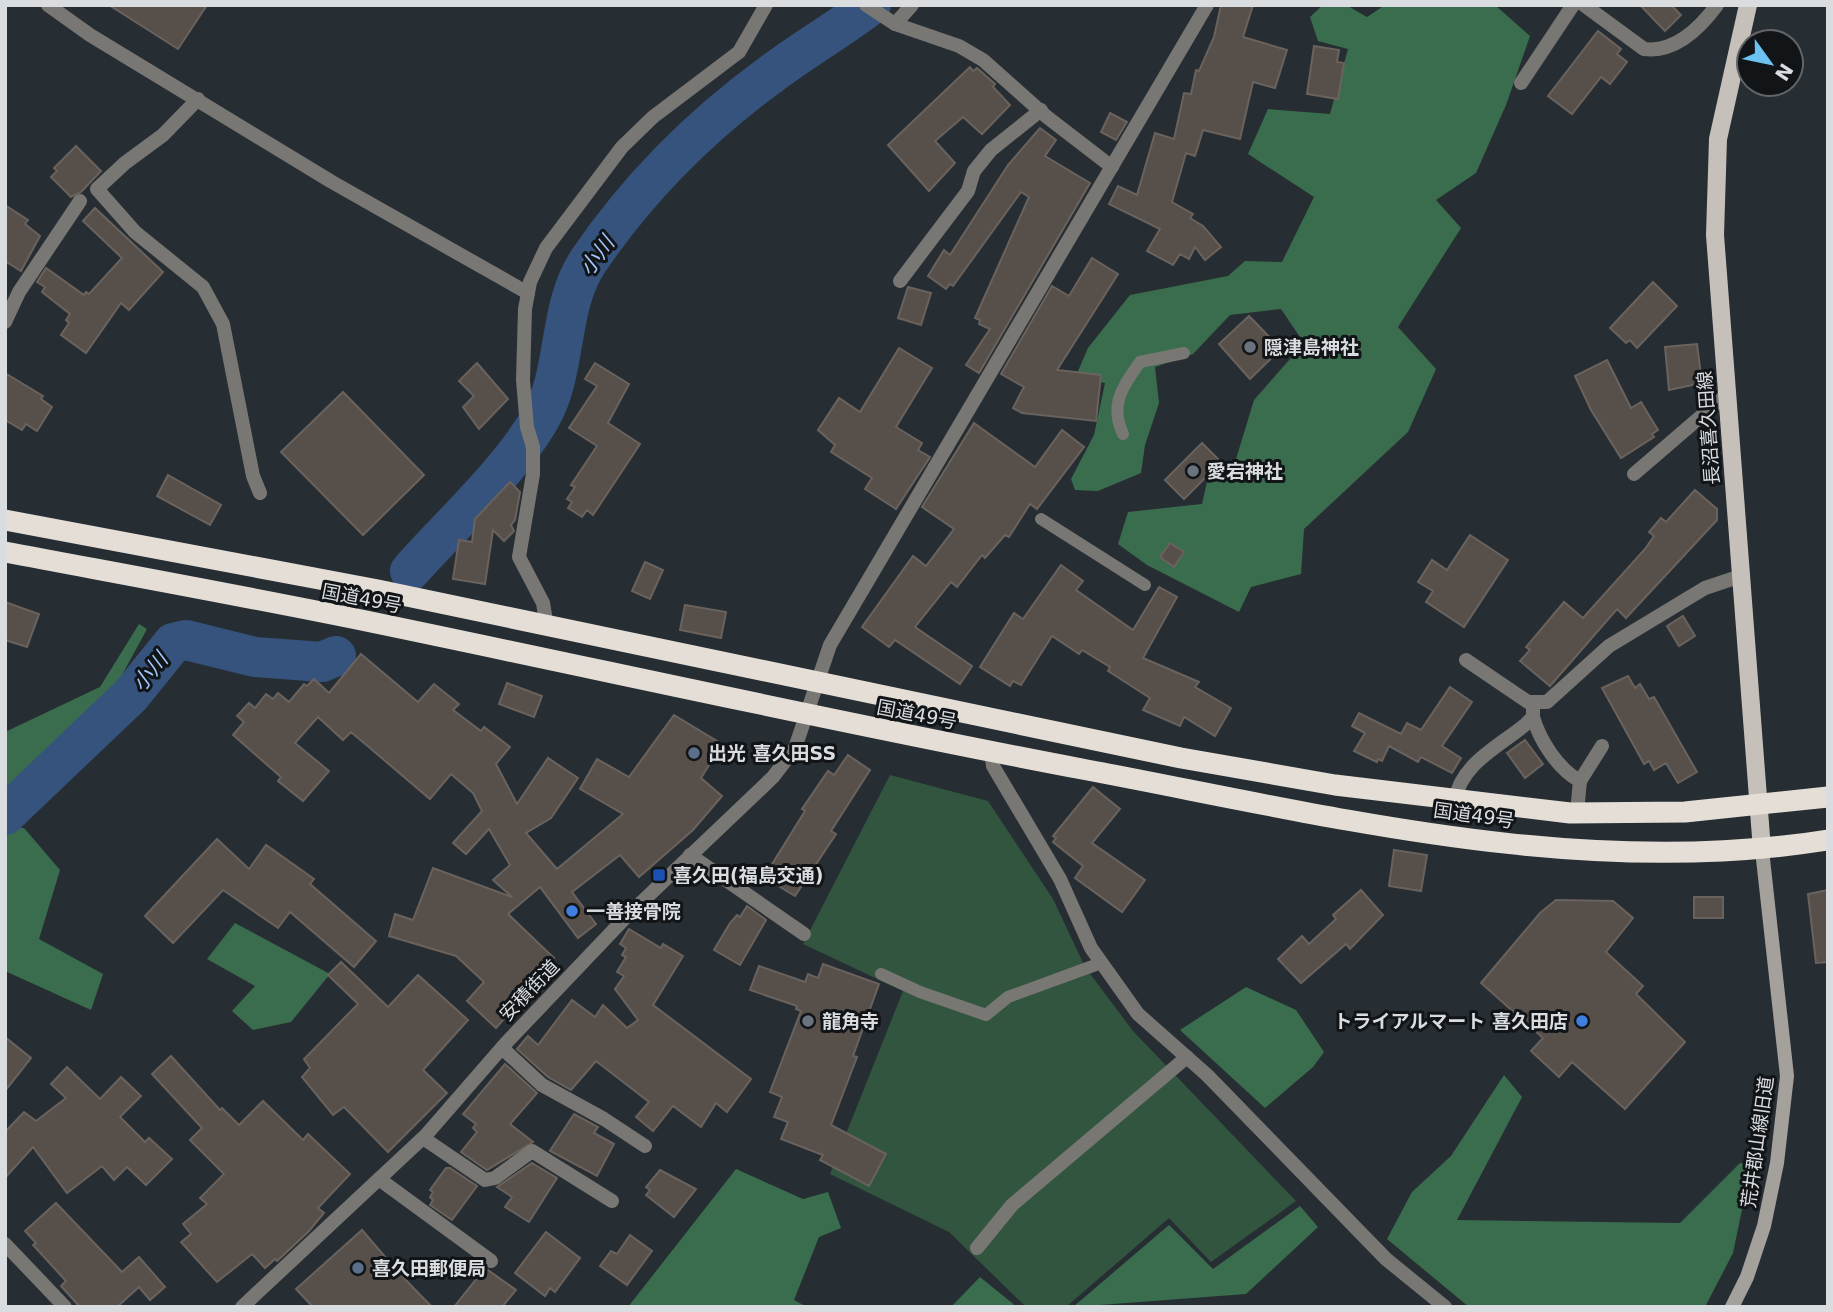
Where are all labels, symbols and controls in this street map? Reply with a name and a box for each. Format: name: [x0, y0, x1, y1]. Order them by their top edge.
north arrow: [1735, 28, 1805, 98]
text: N: [1771, 60, 1798, 85]
water label: 小川: [575, 230, 620, 280]
place label: 隠津島神社: [1264, 336, 1359, 358]
marker: 隠津島神社: [1242, 339, 1258, 355]
street label: 長沼喜久田線: [1693, 370, 1723, 486]
place label: 愛宕神社: [1207, 460, 1283, 482]
marker: 愛宕神社: [1185, 463, 1201, 479]
street label: 国道49号: [320, 579, 404, 617]
water label: 小川: [127, 647, 174, 696]
street label: 国道49号: [875, 695, 959, 733]
place label: 出光 喜久田SS: [708, 742, 836, 764]
marker: 出光 喜久田SS: [686, 745, 702, 761]
street label: 国道49号: [1432, 798, 1516, 832]
place label: 喜久田(福島交通): [673, 864, 823, 886]
marker: 喜久田(福島交通): [651, 867, 667, 883]
place label: 一善接骨院: [586, 900, 681, 922]
marker: 一善接骨院: [564, 903, 580, 919]
street label: 安積街道: [495, 955, 563, 1025]
place label: 龍角寺: [822, 1010, 879, 1032]
place label: トライアルマート 喜久田店: [1334, 1010, 1568, 1032]
marker: 龍角寺: [800, 1013, 816, 1029]
marker: トライアルマート 喜久田店: [1574, 1013, 1590, 1029]
street label: 荒井郡山線旧道: [1737, 1075, 1777, 1209]
place label: 喜久田郵便局: [372, 1257, 486, 1279]
marker: 喜久田郵便局: [350, 1260, 366, 1276]

